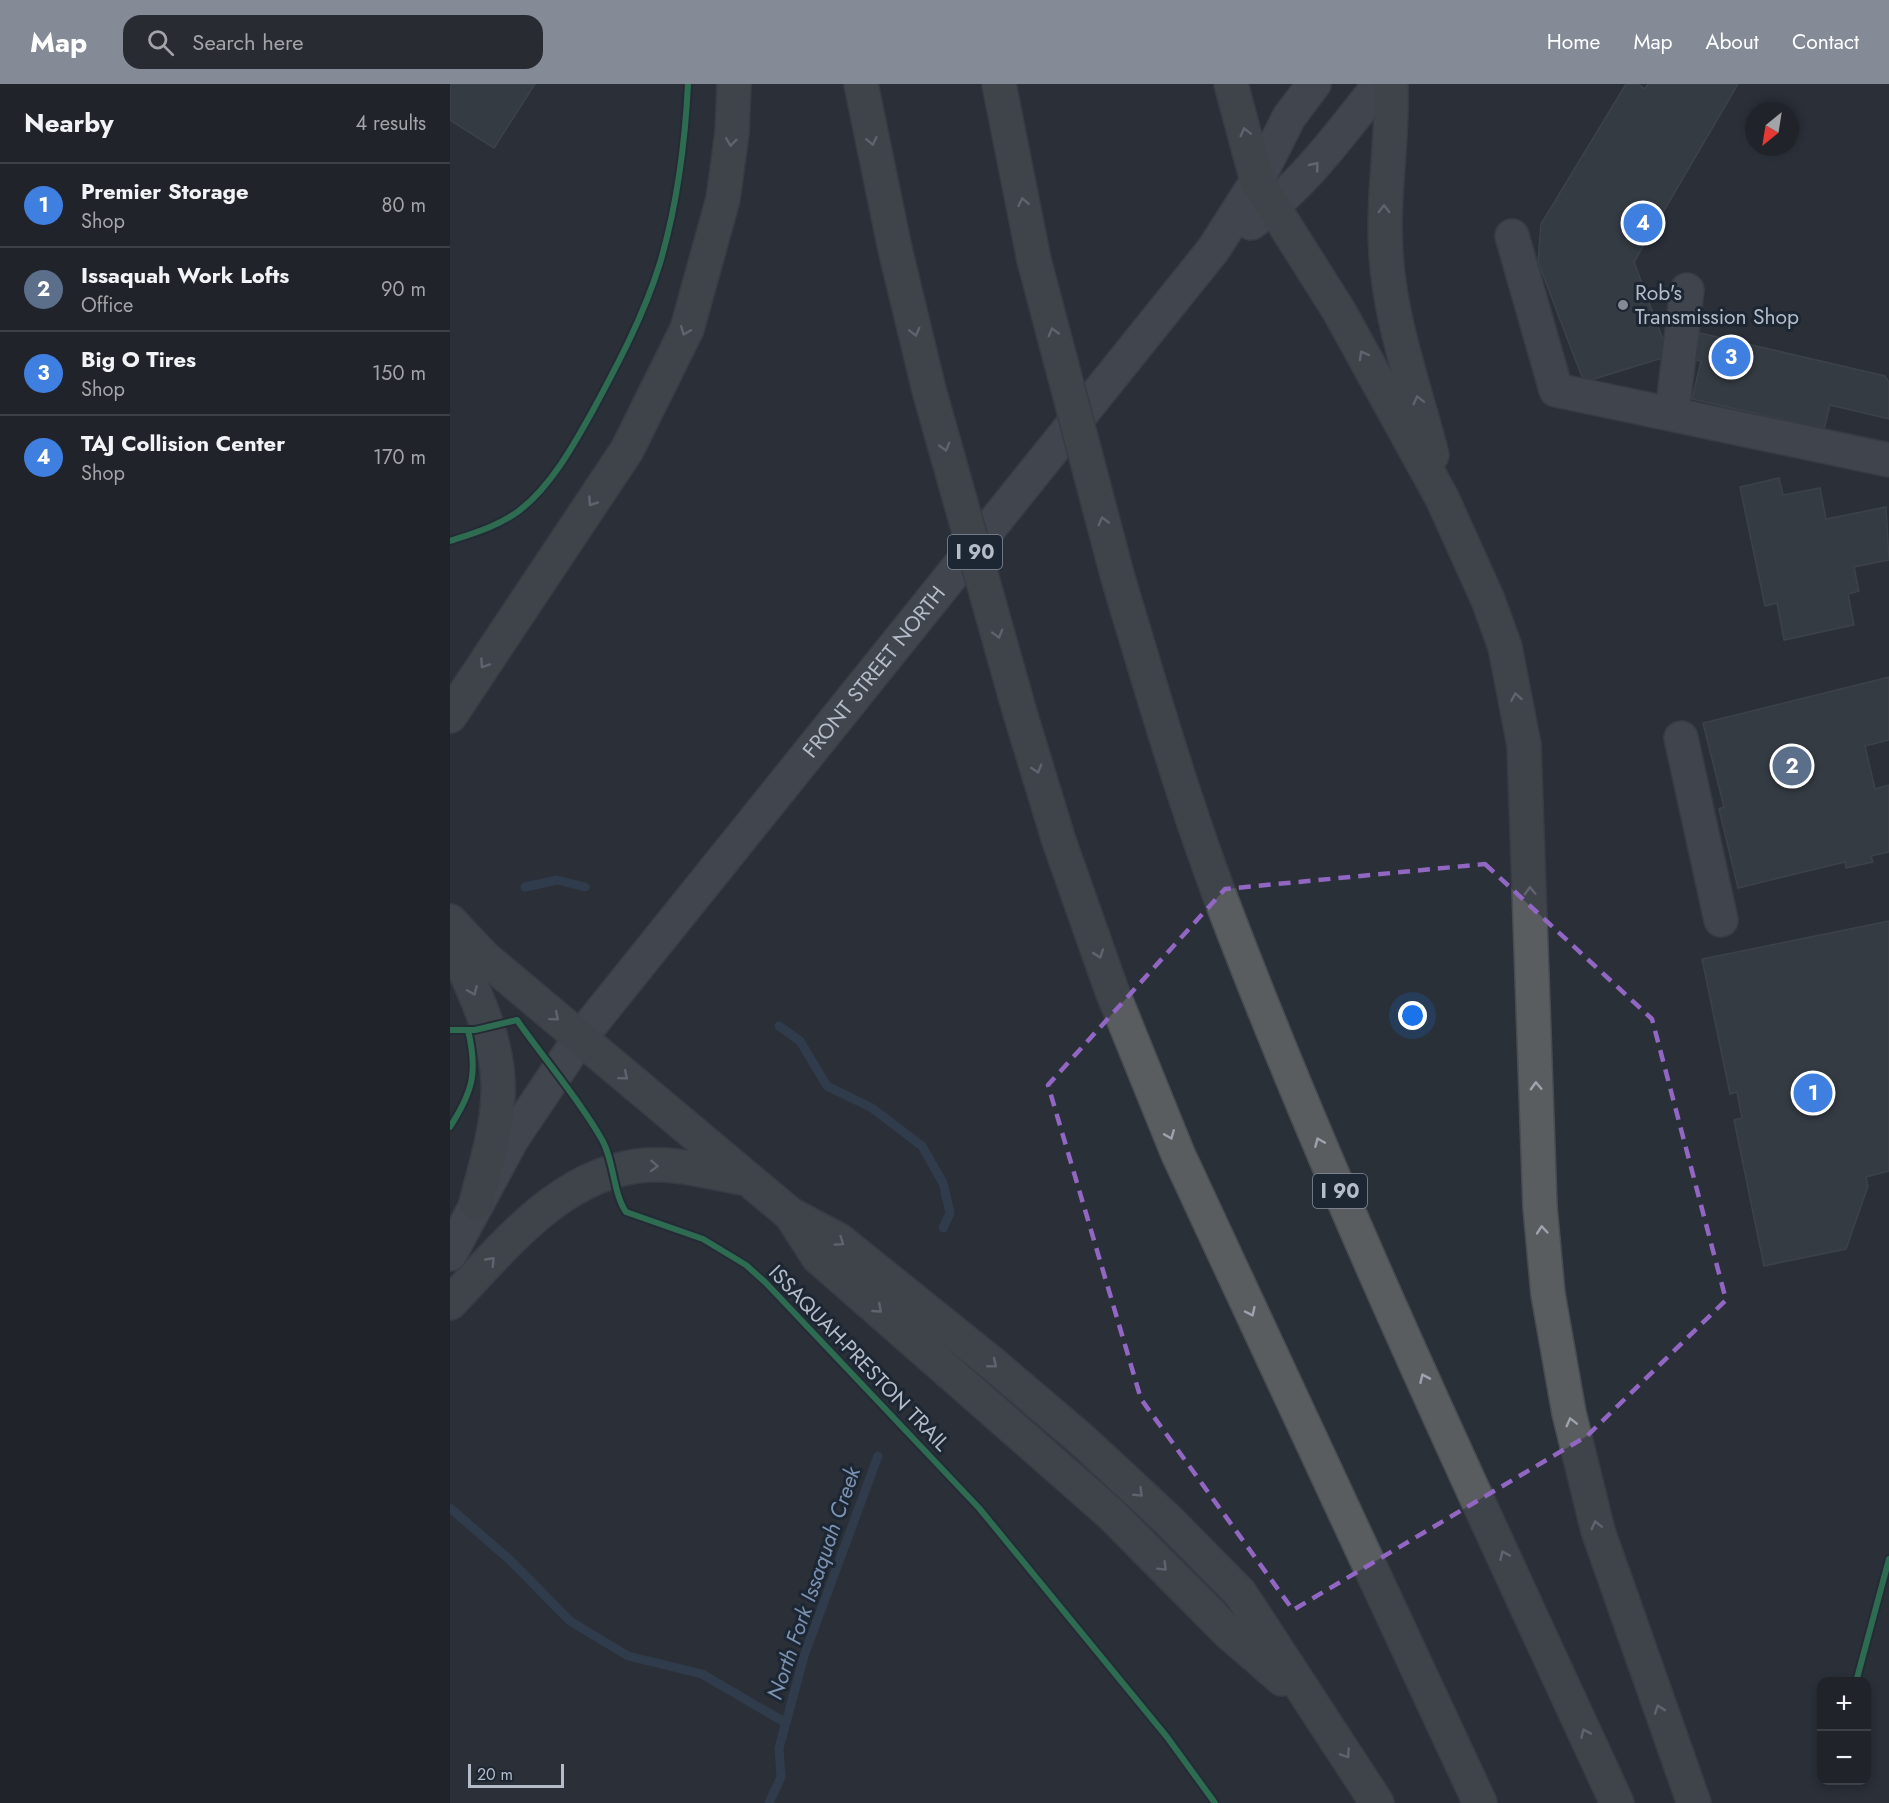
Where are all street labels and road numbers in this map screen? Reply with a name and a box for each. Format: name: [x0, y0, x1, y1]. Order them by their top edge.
road number: I 90: [948, 535, 1002, 569]
street label: FRONT STREET NORTH: [796, 580, 952, 764]
road number: I 90: [1313, 1174, 1367, 1208]
street label: ISSAQUAH-PRESTON TRAIL: [762, 1258, 957, 1458]

